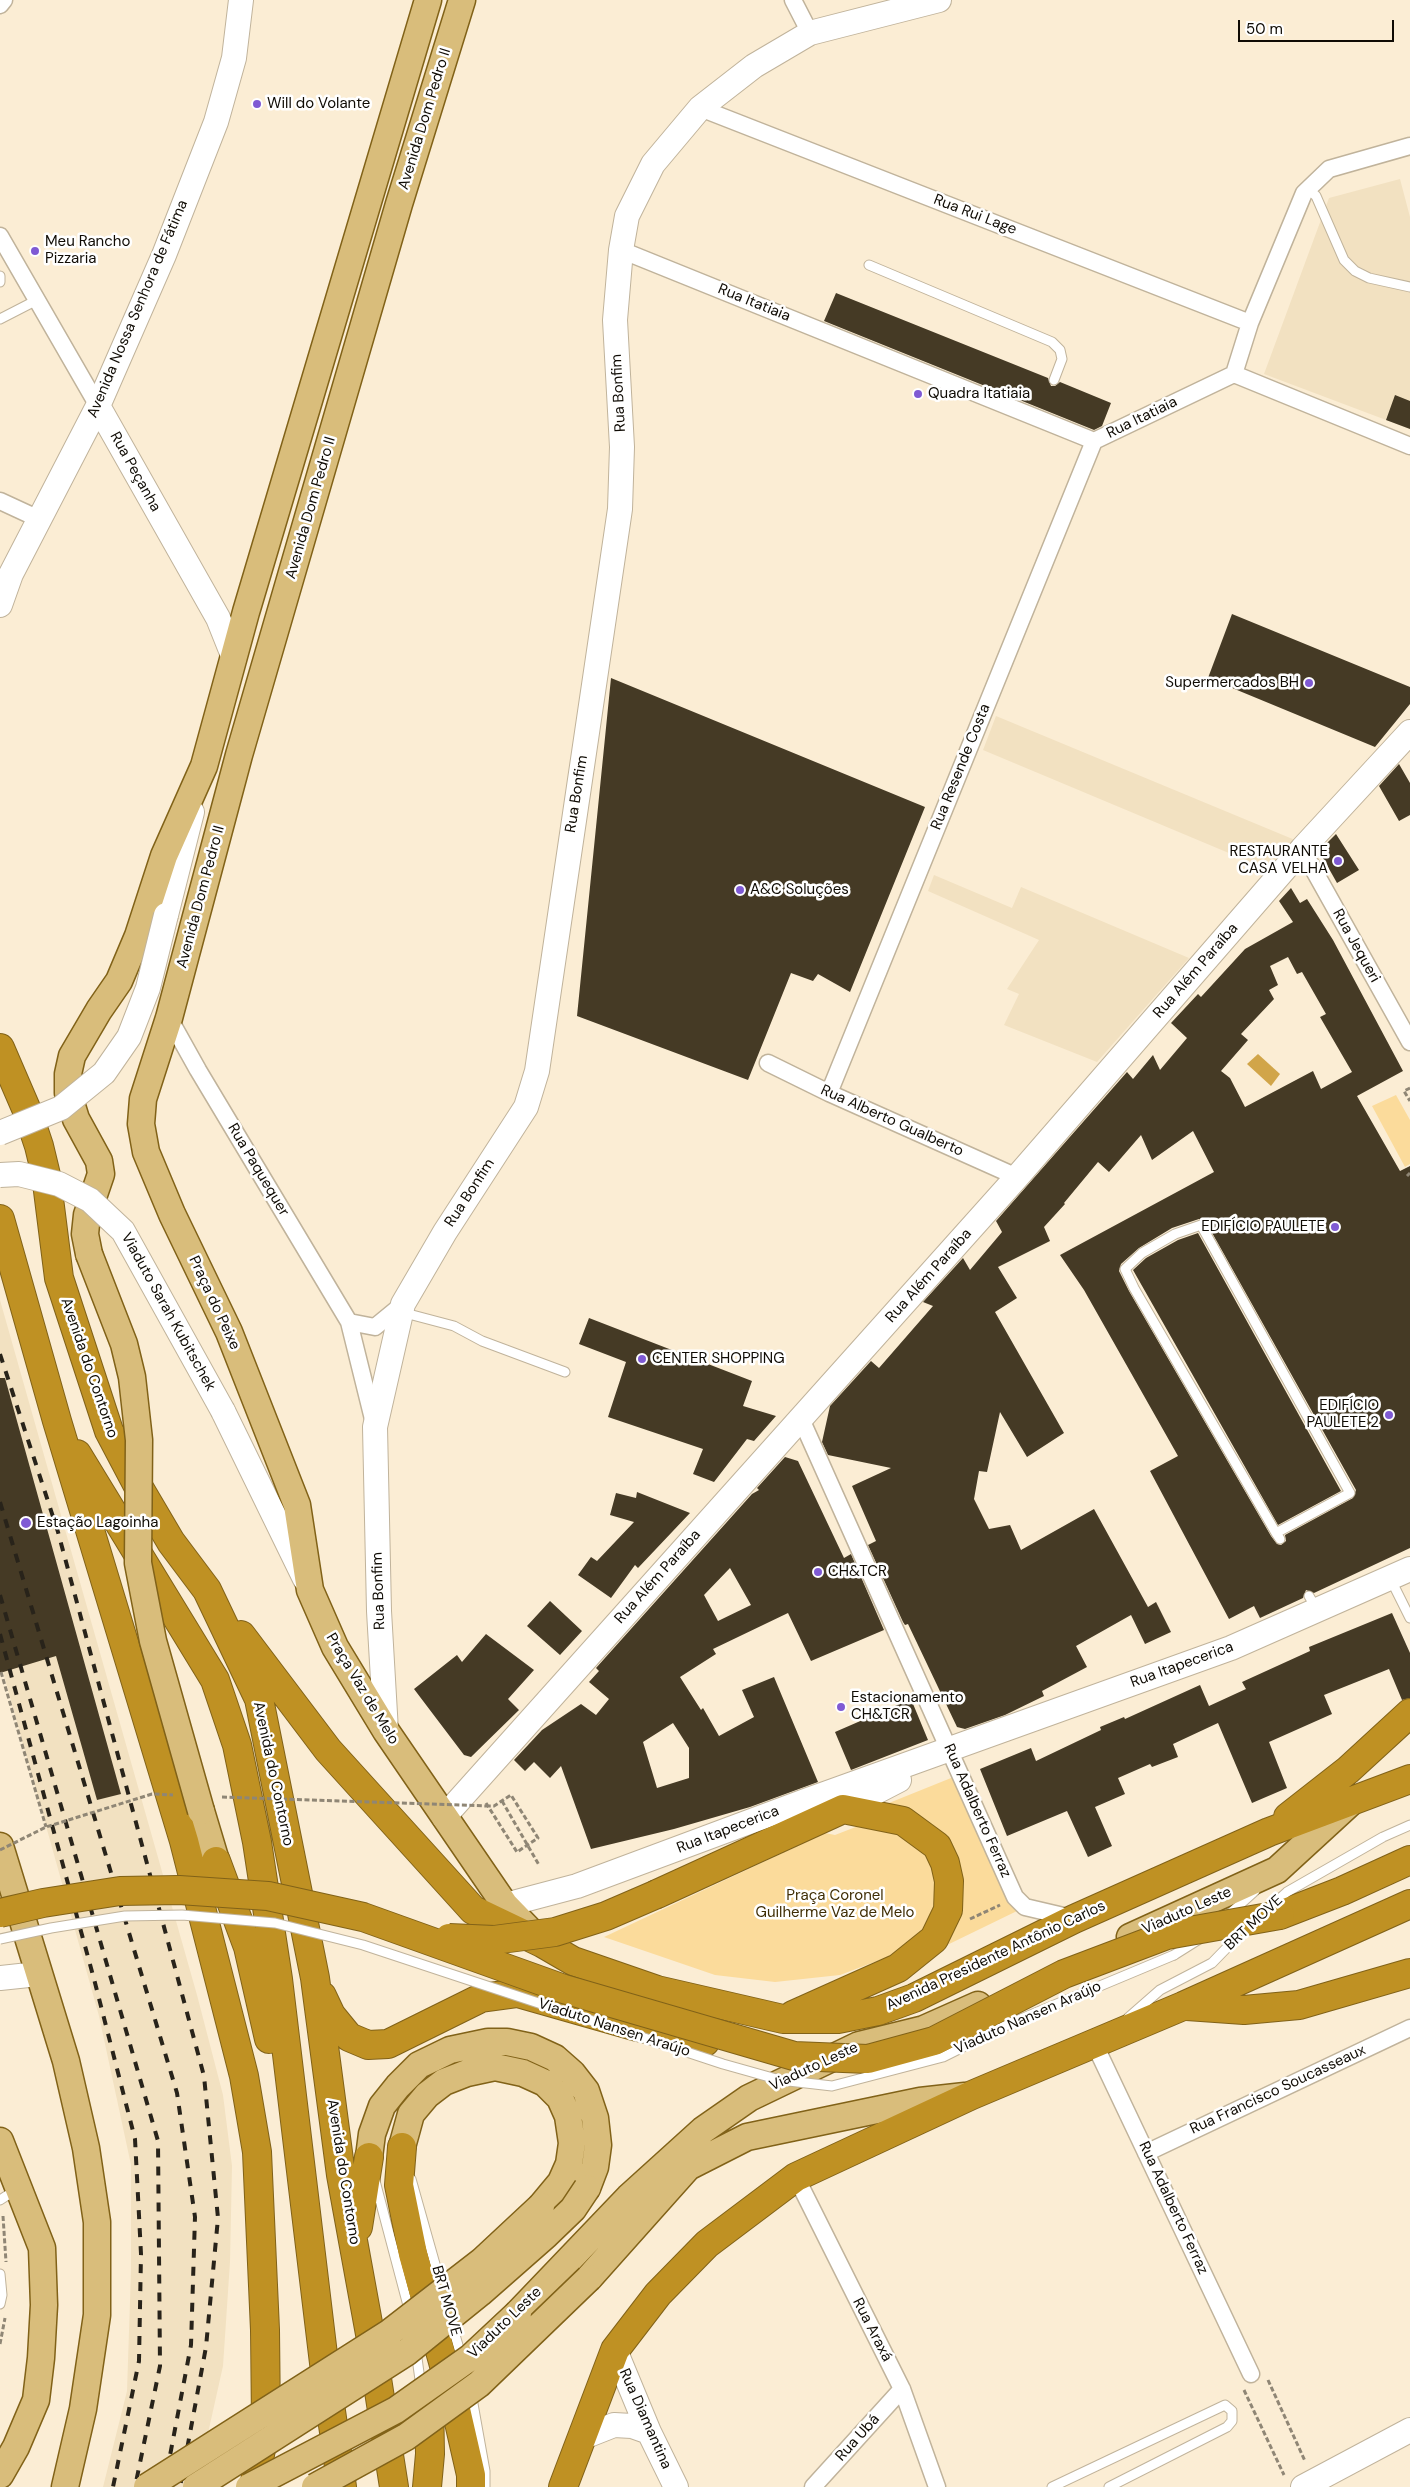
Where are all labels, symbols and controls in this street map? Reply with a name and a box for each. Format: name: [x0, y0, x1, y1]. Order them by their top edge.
scale bar: [1240, 10, 1396, 42]
text: 50 m: [1246, 19, 1283, 39]
street label: Avenida Dom Pedro II: [395, 46, 455, 192]
place label: Will do Volante: [267, 95, 370, 113]
marker: Will do Volante: [251, 98, 263, 110]
street label: Rua Rui Lage: [931, 191, 1019, 239]
street label: Avenida Nossa Senhora de Fátima: [84, 197, 192, 421]
place label: Meu Rancho Pizzaria: [45, 233, 130, 268]
marker: Meu Rancho Pizzaria: [29, 245, 41, 257]
street label: Rua Itatiaia: [715, 280, 793, 326]
street label: Rua Bonfim: [608, 354, 630, 432]
place label: Quadra Itatiaia: [928, 385, 1030, 403]
marker: Quadra Itatiaia: [912, 388, 924, 400]
street label: Rua Itatiaia: [1104, 393, 1180, 443]
street label: Rua Peçanha: [106, 429, 164, 515]
street label: Avenida Dom Pedro II: [282, 435, 340, 581]
place label: Supermercados BH: [1165, 674, 1299, 692]
marker: Supermercados BH: [1303, 677, 1315, 689]
street label: Rua Resende Costa: [928, 701, 994, 833]
street label: Rua Bonfim: [562, 754, 592, 834]
street label: Avenida Dom Pedro II: [173, 824, 229, 970]
place label: RESTAURANTE CASA VELHA: [1229, 843, 1328, 878]
marker: RESTAURANTE CASA VELHA: [1332, 855, 1344, 867]
place label: A&C Soluções: [750, 881, 849, 899]
marker: A&C Soluções: [734, 884, 746, 896]
street label: Rua Jequeri: [1328, 906, 1384, 986]
street label: Rua Além Paraíba: [1150, 920, 1242, 1022]
street label: Rua Alberto Gualberto: [818, 1081, 966, 1161]
street label: Rua Paquequer: [223, 1120, 293, 1220]
street label: Rua Bonfim: [441, 1155, 499, 1231]
place label: EDIFÍCIO PAULETE: [1201, 1218, 1325, 1236]
marker: EDIFÍCIO PAULETE: [1329, 1221, 1341, 1233]
street label: Rua Além Paraíba: [882, 1225, 976, 1327]
street label: Viaduto Sarah Kubitschek: [117, 1230, 219, 1394]
street label: Praça do Peixe: [184, 1253, 244, 1353]
street label: Avenida do Contorno: [57, 1295, 121, 1441]
place label: CENTER SHOPPING: [652, 1350, 785, 1368]
marker: CENTER SHOPPING: [636, 1353, 648, 1365]
place label: EDIFÍCIO PAULETE 2: [1306, 1397, 1379, 1432]
marker: EDIFÍCIO PAULETE 2: [1383, 1409, 1395, 1421]
place label: Estação Lagoinha: [37, 1514, 158, 1532]
marker: Estação Lagoinha: [19, 1516, 33, 1530]
street label: Rua Além Paraíba: [611, 1526, 705, 1628]
street label: Rua Bonfim: [369, 1552, 389, 1630]
place label: CH&TCR: [828, 1563, 887, 1581]
marker: CH&TCR: [812, 1566, 824, 1578]
street label: Praça Vaz de Melo: [322, 1630, 402, 1748]
street label: Rua Itapecerica: [1128, 1638, 1236, 1692]
place label: Estacionamento CH&TCR: [851, 1689, 964, 1724]
street label: Avenida do Contorno: [249, 1700, 297, 1848]
marker: Estacionamento CH&TCR: [835, 1701, 847, 1713]
street label: Rua Adalberto Ferraz: [939, 1741, 1015, 1881]
street label: Rua Itapecerica: [674, 1802, 782, 1858]
street label: Viaduto Leste: [1140, 1883, 1234, 1939]
park label: Praça Coronel Guilherme Vaz de Melo: [756, 1887, 914, 1922]
street label: BRT MOVE: [1221, 1892, 1287, 1954]
street label: Avenida Presidente Antônio Carlos: [884, 1897, 1108, 2015]
street label: Viaduto Nansen Araújo: [952, 1977, 1104, 2059]
street label: Viaduto Nansen Araújo: [536, 1995, 692, 2061]
street label: Viaduto Leste: [767, 2039, 861, 2095]
street label: Rua Francisco Soucasseaux: [1187, 2041, 1369, 2139]
street label: Avenida do Contorno: [323, 2098, 363, 2246]
street label: Rua Adalberto Ferraz: [1134, 2139, 1212, 2277]
street label: BRT MOVE: [427, 2264, 465, 2338]
street label: Viaduto Leste: [464, 2283, 546, 2363]
street label: Rua Araxá: [848, 2295, 896, 2365]
street label: Rua Diamantina: [615, 2366, 675, 2472]
street label: Rua Ubá: [832, 2411, 884, 2465]

